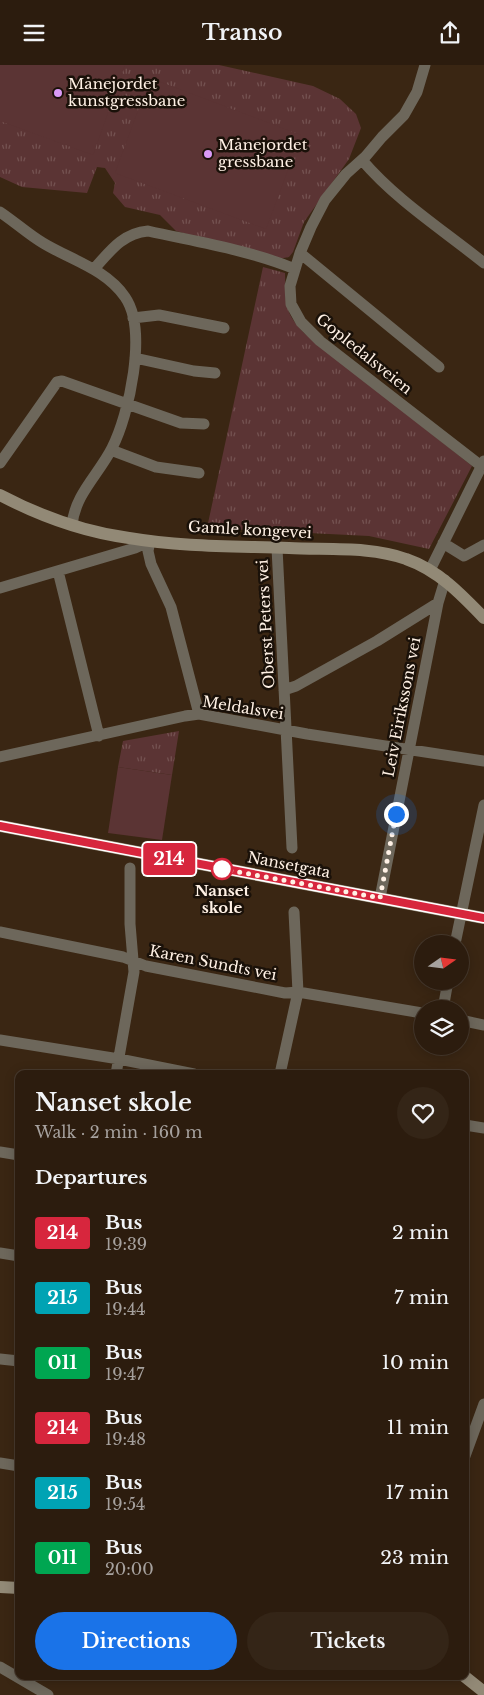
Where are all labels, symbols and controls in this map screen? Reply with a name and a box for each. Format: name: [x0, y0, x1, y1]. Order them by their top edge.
icon: menu: [20, 19, 48, 47]
text: Transo: [202, 19, 282, 46]
icon: share: [436, 19, 464, 47]
place label: Månejordet kunstgressbane: [68, 74, 185, 110]
marker: Månejordet kunstgressbane: [52, 87, 64, 99]
place label: Månejordet gressbane: [218, 135, 308, 171]
marker: Månejordet gressbane: [202, 148, 214, 160]
street label: Gopledalsveien: [313, 309, 416, 398]
street label: Gamle kongevei: [188, 517, 312, 542]
street label: Oberst Peters vei: [253, 559, 278, 689]
street label: Leiv Eirikssons vei: [379, 635, 424, 778]
street label: Meldalsvei: [201, 692, 285, 723]
your location: [384, 802, 409, 827]
line badge: 214: [140, 843, 198, 875]
street label: Nansetgata: [246, 847, 333, 882]
text: 214: [153, 848, 185, 870]
marker: Nanset skole: [211, 858, 233, 880]
place label: Nanset skole: [195, 881, 250, 917]
north arrow: [414, 935, 469, 990]
map controls: [414, 935, 469, 1055]
street label: Karen Sundts vei: [148, 941, 278, 984]
button: layers: [414, 1000, 469, 1055]
button: heart: [397, 1087, 449, 1139]
text: Nanset skole: [35, 1088, 192, 1117]
text: Walk · 2 min · 160 m: [35, 1122, 202, 1142]
text: Departures: [35, 1166, 147, 1189]
text: Bus: [105, 1211, 142, 1234]
text: 2 min: [392, 1221, 449, 1244]
text: 214: [47, 1222, 78, 1244]
text: 19:39: [105, 1234, 147, 1254]
text: Bus: [105, 1276, 142, 1299]
text: 7 min: [394, 1286, 449, 1309]
text: 215: [47, 1287, 78, 1309]
text: 19:44: [105, 1299, 146, 1319]
text: Bus: [105, 1341, 142, 1364]
text: 10 min: [382, 1351, 449, 1374]
text: 011: [48, 1352, 77, 1374]
text: 19:47: [105, 1364, 144, 1384]
text: Bus: [105, 1406, 142, 1429]
text: 11 min: [387, 1416, 449, 1439]
text: 214: [47, 1417, 78, 1439]
text: 19:48: [105, 1429, 146, 1449]
text: Bus: [105, 1471, 142, 1494]
text: 17 min: [386, 1481, 449, 1504]
text: 215: [47, 1482, 78, 1504]
text: 19:54: [105, 1494, 145, 1514]
text: Bus: [105, 1536, 142, 1559]
text: 23 min: [380, 1546, 449, 1569]
text: 011: [48, 1547, 77, 1569]
text: 20:00: [105, 1559, 154, 1579]
button: Directions: [35, 1612, 237, 1670]
button: Tickets: [247, 1612, 449, 1670]

